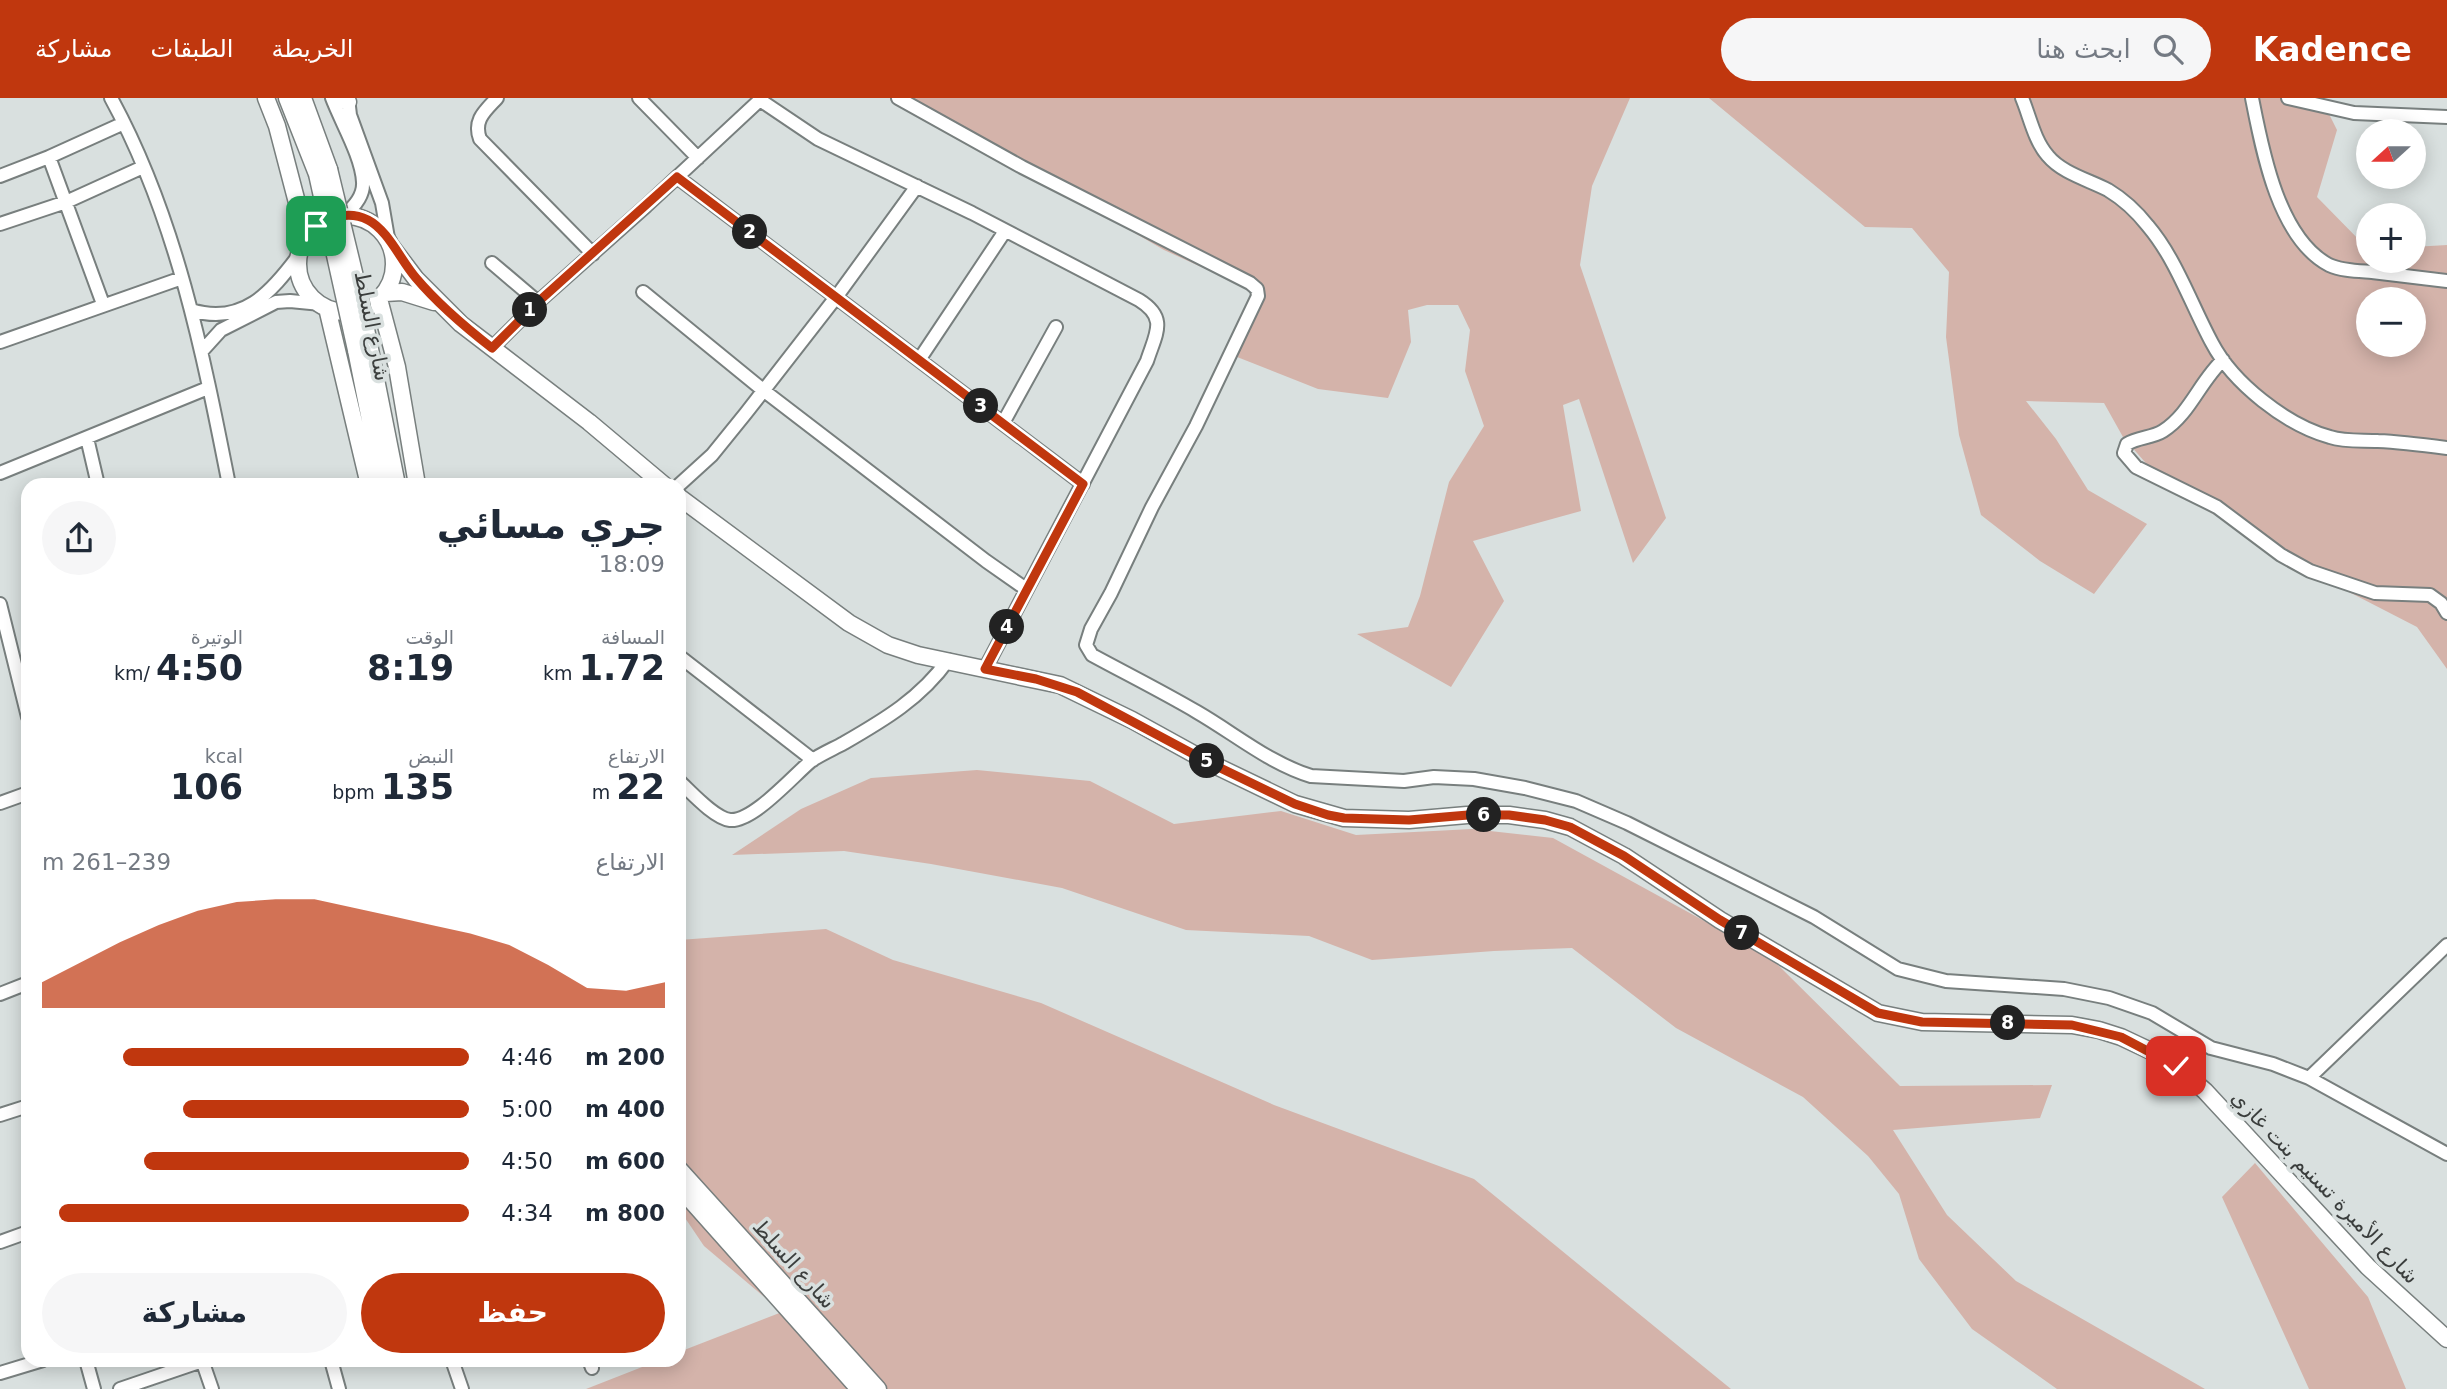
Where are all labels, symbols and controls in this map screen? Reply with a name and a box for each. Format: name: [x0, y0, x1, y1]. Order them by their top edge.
search box: [1721, 18, 2211, 81]
icon: search: [2149, 30, 2187, 68]
text: Kadence: [2253, 30, 2412, 69]
text: ابحث هنا: [2036, 34, 2131, 64]
text: مشاركة: [35, 35, 112, 63]
text: الطبقات: [150, 35, 233, 63]
text: الخريطة: [271, 35, 353, 63]
north arrow: [2356, 119, 2426, 189]
map controls: [2356, 119, 2426, 357]
pin: [286, 196, 346, 256]
button: +: [2356, 203, 2426, 273]
icon: arrive: [297, 207, 335, 245]
pin: 2: [732, 214, 768, 250]
text: 2: [743, 220, 756, 242]
street label: شارع السلط: [350, 269, 394, 383]
button: −: [2356, 287, 2426, 357]
pin: 1: [512, 292, 548, 328]
text: 1: [523, 298, 536, 320]
pin: 3: [964, 388, 998, 424]
text: 3: [974, 394, 987, 416]
button: share: [42, 501, 116, 575]
text: جري مسائي: [437, 503, 665, 547]
text: 18:09: [599, 551, 665, 577]
pin: 4: [990, 610, 1024, 644]
text: 4: [1000, 615, 1013, 637]
text: الوتيرة: [191, 626, 243, 648]
text: الوقت: [405, 626, 454, 648]
text: المسافة: [601, 626, 665, 648]
text: 4:50: [156, 648, 243, 688]
text: 8:19: [367, 648, 454, 688]
text: 1.72: [579, 648, 665, 688]
text: /km: [114, 662, 156, 684]
text: km: [543, 662, 579, 684]
pin: 5: [1190, 744, 1224, 778]
text: kcal: [205, 745, 243, 767]
text: النبض: [408, 745, 454, 767]
text: الارتفاع: [608, 745, 665, 767]
text: 5: [1200, 749, 1213, 771]
text: 106: [170, 767, 243, 807]
text: 135: [381, 767, 454, 807]
text: 22: [616, 767, 665, 807]
text: bpm: [332, 781, 381, 803]
text: m: [592, 781, 616, 803]
pin: 6: [1466, 798, 1502, 832]
text: 6: [1477, 803, 1490, 825]
text: 239–261 m: [42, 849, 171, 875]
text: الارتفاع: [596, 849, 665, 875]
pin: 7: [1724, 916, 1760, 950]
text: 7: [1735, 921, 1748, 943]
pin: 8: [1990, 1006, 2025, 1040]
text: 8: [2001, 1011, 2014, 1033]
pin: [2146, 1036, 2206, 1096]
text: 4:46: [501, 1044, 553, 1070]
text: 200 m: [585, 1044, 665, 1070]
icon: check: [2157, 1047, 2195, 1085]
street label: شارع الأميرة تسنيم بنت غازي: [2226, 1085, 2424, 1289]
text: 5:00: [501, 1096, 553, 1122]
text: 400 m: [585, 1096, 665, 1122]
text: 4:50: [501, 1148, 553, 1174]
text: 600 m: [585, 1148, 665, 1174]
text: 4:34: [501, 1200, 553, 1226]
text: 800 m: [585, 1200, 665, 1226]
street label: شارع السلط: [748, 1215, 840, 1313]
button: مشاركة: [42, 1273, 347, 1353]
button: حفظ: [361, 1273, 665, 1353]

